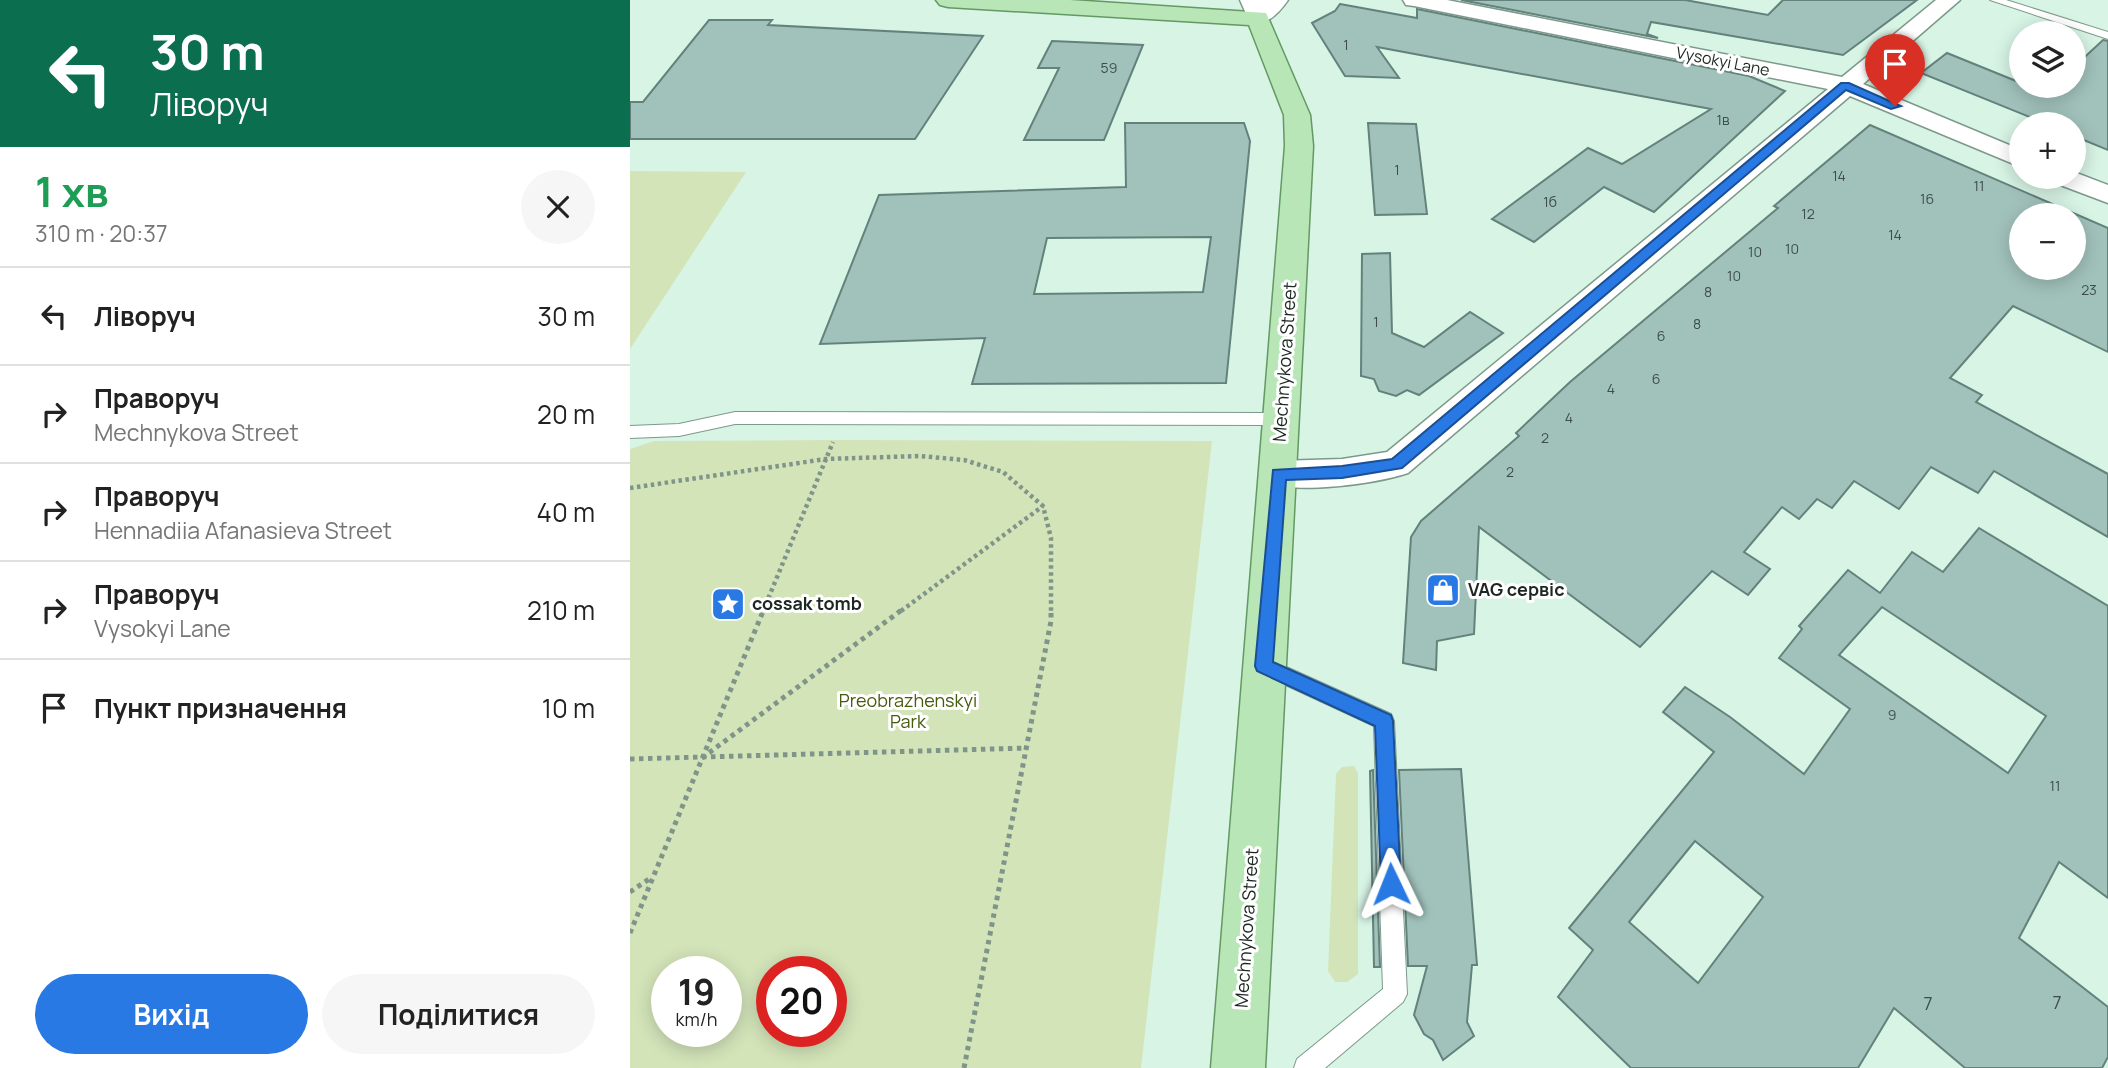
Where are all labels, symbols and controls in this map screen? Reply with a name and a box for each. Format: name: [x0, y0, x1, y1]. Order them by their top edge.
text: 30 m: [150, 18, 265, 85]
map controls: [2009, 21, 2086, 280]
button: layers: [2009, 21, 2086, 98]
icon: left: [35, 28, 126, 119]
pin: [1865, 34, 1925, 106]
house number: 1: [1343, 35, 1349, 54]
street label: Vysokyi Lane: [1674, 41, 1772, 81]
icon: arrive: [1876, 45, 1914, 83]
house number: 59: [1101, 58, 1117, 77]
text: Ліворуч: [150, 82, 269, 126]
house number: 1в: [1717, 110, 1730, 129]
button: +: [2009, 112, 2086, 189]
house number: 1: [1394, 160, 1400, 179]
text: 1 хв: [35, 162, 109, 220]
house number: 14: [1832, 166, 1846, 185]
button: close: [521, 170, 595, 244]
house number: 11: [1974, 176, 1984, 195]
house number: 16: [1920, 189, 1934, 208]
house number: 1б: [1543, 192, 1557, 211]
button: −: [2009, 203, 2086, 280]
house number: 12: [1801, 204, 1815, 223]
text: 310 m · 20:37: [35, 217, 168, 249]
house number: 14: [1888, 225, 1902, 244]
house number: 10: [1785, 239, 1799, 258]
house number: 10: [1748, 242, 1762, 261]
house number: 10: [1727, 266, 1741, 285]
house number: 23: [2081, 280, 2097, 299]
street label: Mechnykova Street: [1266, 281, 1302, 443]
house number: 8: [1704, 282, 1712, 301]
icon: left: [35, 297, 73, 335]
text: Ліворуч: [94, 298, 196, 334]
text: 30 m: [538, 298, 595, 334]
house number: 1: [1373, 312, 1379, 331]
house number: 8: [1693, 314, 1701, 333]
house number: 6: [1657, 326, 1665, 345]
house number: 6: [1652, 369, 1660, 388]
house number: 4: [1607, 379, 1615, 398]
text: Праворуч: [94, 380, 219, 416]
icon: right: [35, 395, 73, 433]
text: 20 m: [537, 396, 595, 432]
house number: 4: [1565, 408, 1573, 427]
text: Mechnykova Street: [94, 416, 299, 448]
house number: 2: [1541, 428, 1549, 447]
house number: 2: [1506, 462, 1514, 481]
text: Праворуч: [94, 478, 219, 514]
icon: right: [35, 493, 73, 531]
text: 40 m: [537, 494, 595, 530]
text: Hennadiia Afanasieva Street: [94, 514, 392, 546]
shop icon: VAG сервіс: [1424, 571, 1462, 609]
text: Праворуч: [94, 576, 219, 612]
place label: VAG сервіс: [1468, 577, 1565, 601]
place icon: cossak tomb: [709, 585, 747, 623]
icon: right: [35, 591, 73, 629]
place label: cossak tomb: [752, 591, 862, 615]
text: 210 m: [527, 592, 595, 628]
text: Vysokyi Lane: [94, 612, 231, 644]
park label: Preobrazhenskyi Park: [839, 688, 977, 733]
icon: arrive: [35, 689, 73, 727]
text: Пункт призначення: [94, 690, 347, 726]
text: 10 m: [542, 690, 595, 726]
house number: 9: [1888, 705, 1896, 724]
house number: 11: [2050, 776, 2060, 795]
street label: Mechnykova Street: [1228, 847, 1264, 1009]
position arrow: [1354, 847, 1428, 921]
speed limit sign: 20: [756, 956, 847, 1047]
text: 19: [678, 968, 715, 1016]
button: Вихід: [35, 974, 308, 1054]
button: Поділитися: [322, 974, 595, 1054]
house number: 7: [2052, 990, 2062, 1014]
house number: 7: [1923, 991, 1933, 1015]
text: km/h: [676, 1007, 717, 1031]

